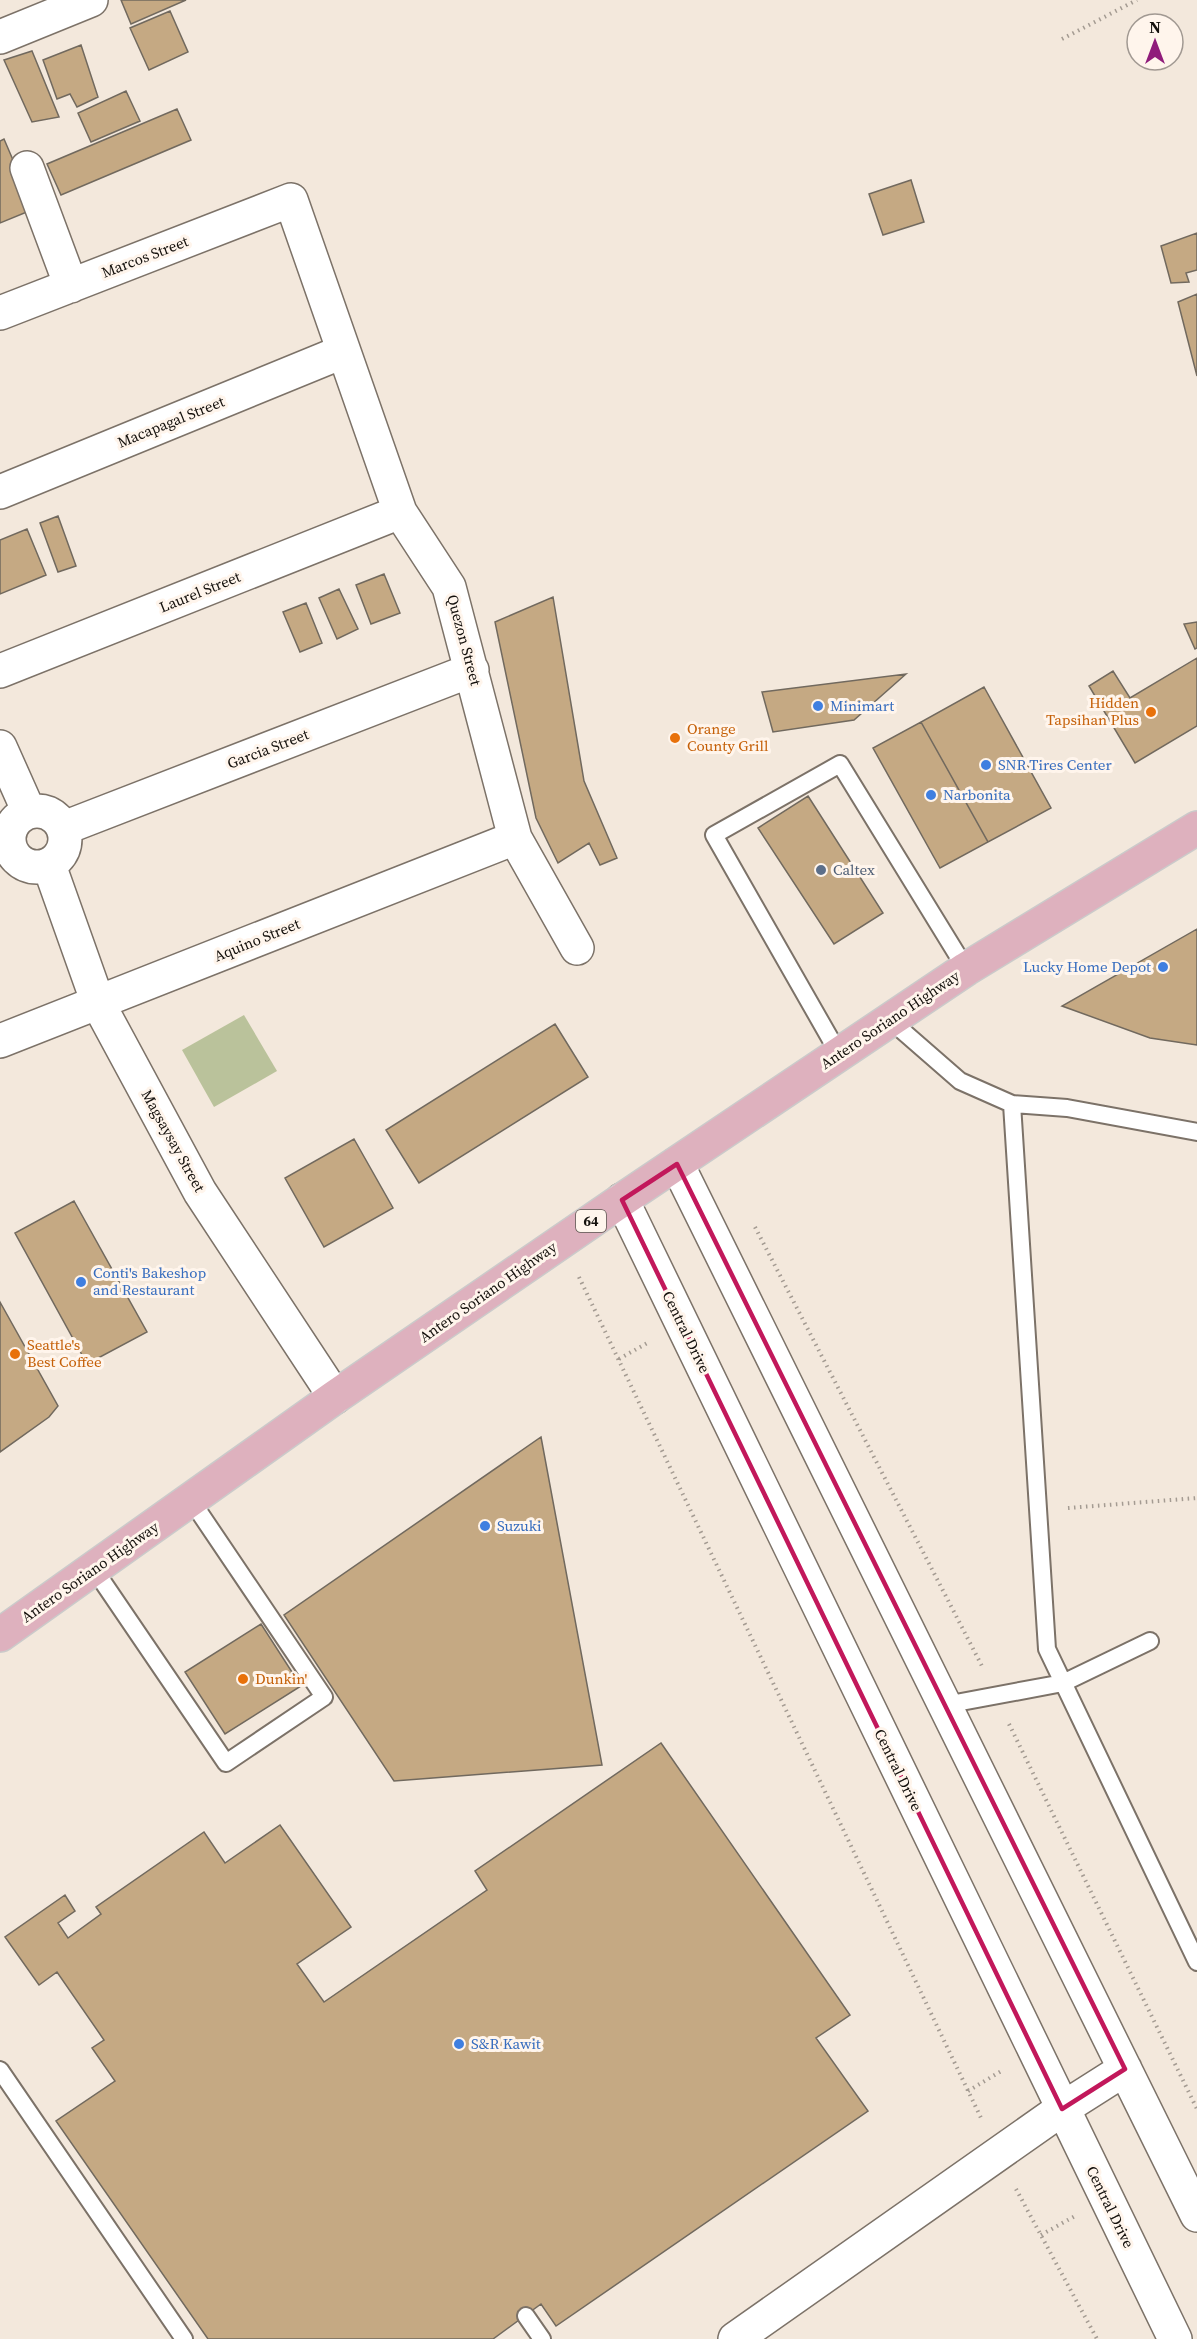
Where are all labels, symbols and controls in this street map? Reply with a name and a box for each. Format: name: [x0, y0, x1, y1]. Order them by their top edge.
north arrow: [1125, 12, 1185, 72]
text: N: [1149, 16, 1161, 38]
street label: Marcos Street: [98, 230, 191, 283]
street label: Macapagal Street: [114, 390, 228, 453]
street label: Laurel Street: [156, 566, 244, 617]
street label: Quezon Street: [442, 592, 487, 688]
place label: Hidden Tapsihan Plus: [1046, 692, 1139, 730]
place label: Minimart: [830, 695, 894, 716]
marker: Minimart: [811, 699, 825, 713]
marker: Hidden Tapsihan Plus: [1144, 705, 1158, 719]
place label: Orange County Grill: [687, 718, 769, 756]
street label: Garcia Street: [224, 723, 312, 774]
marker: Orange County Grill: [668, 731, 682, 745]
place label: SNR Tires Center: [998, 754, 1112, 775]
marker: SNR Tires Center: [979, 758, 993, 772]
place label: Narbonita: [943, 784, 1011, 805]
marker: Narbonita: [924, 788, 938, 802]
place label: Caltex: [833, 859, 875, 880]
marker: Caltex: [814, 863, 828, 877]
street label: Aquino Street: [211, 913, 303, 966]
place label: Lucky Home Depot: [1023, 956, 1151, 977]
marker: Lucky Home Depot: [1156, 960, 1170, 974]
street label: Antero Soriano Highway: [816, 965, 964, 1074]
street label: Magsaysay Street: [137, 1086, 210, 1196]
road number: 64: [576, 1210, 606, 1232]
street label: Antero Soriano Highway: [415, 1236, 561, 1347]
place label: Conti's Bakeshop and Restaurant: [93, 1262, 206, 1300]
marker: Conti's Bakeshop and Restaurant: [74, 1275, 88, 1289]
street label: Central Drive: [658, 1287, 716, 1377]
place label: Seattle's Best Coffee: [27, 1334, 102, 1372]
marker: Seattle's Best Coffee: [8, 1347, 22, 1361]
place label: Suzuki: [497, 1515, 542, 1536]
street label: Antero Soriano Highway: [17, 1516, 163, 1627]
marker: Suzuki: [478, 1519, 492, 1533]
place label: Dunkin': [255, 1668, 308, 1689]
marker: Dunkin': [236, 1672, 250, 1686]
street label: Central Drive: [870, 1725, 928, 1815]
place label: S&R Kawit: [471, 2033, 541, 2054]
marker: S&R Kawit: [452, 2037, 466, 2051]
street label: Central Drive: [1082, 2162, 1140, 2252]

